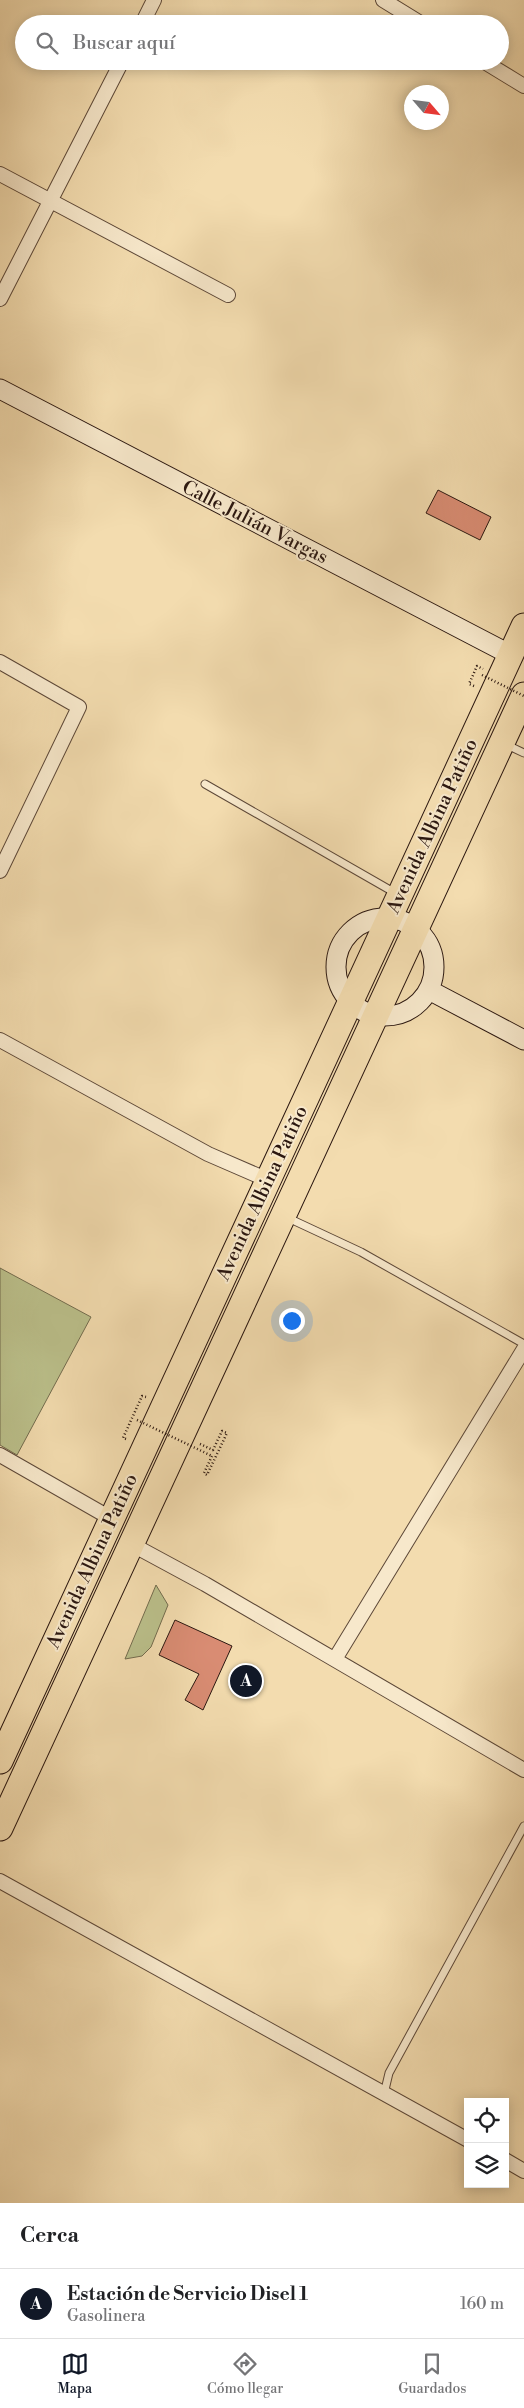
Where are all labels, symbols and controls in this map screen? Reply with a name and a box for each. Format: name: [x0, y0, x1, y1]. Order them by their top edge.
search box: [15, 15, 509, 70]
icon: search: [33, 29, 61, 57]
text: Buscar aquí: [73, 31, 175, 55]
north arrow: [404, 85, 449, 130]
street label: Calle Julián Vargas: [178, 475, 332, 569]
street label: Avenida Albina Patiño: [381, 735, 483, 918]
street label: Avenida Albina Patiño: [211, 1102, 313, 1285]
your location: [279, 1308, 305, 1334]
street label: Avenida Albina Patiño: [41, 1470, 143, 1653]
pin: A: [230, 1662, 262, 1700]
map controls: [464, 2098, 509, 2188]
button: locate: [464, 2098, 509, 2143]
button: layers: [464, 2143, 509, 2188]
text: Cerca: [20, 2223, 79, 2249]
text: Estación de Servicio Disel 1: [67, 2282, 308, 2306]
text: A: [30, 2294, 42, 2314]
text: 160 m: [460, 2294, 504, 2314]
text: Gasolinera: [67, 2306, 145, 2326]
tab: Mapa: [57, 2350, 92, 2398]
tab: Cómo llegar: [207, 2350, 283, 2398]
tab: Guardados: [398, 2350, 467, 2398]

